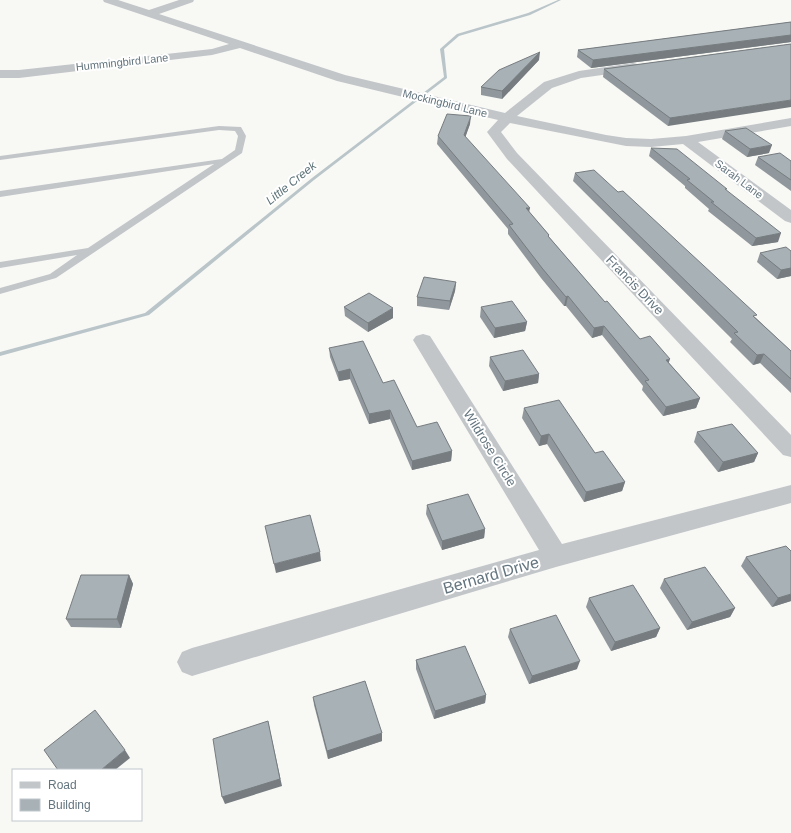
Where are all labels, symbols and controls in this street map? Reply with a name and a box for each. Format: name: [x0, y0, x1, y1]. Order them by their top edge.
street label: Hummingbird Lane: [75, 51, 169, 73]
street label: Mockingbird Lane: [401, 87, 489, 119]
street label: Sarah Lane: [713, 157, 765, 201]
water label: Little Creek: [263, 158, 320, 208]
street label: Francis Drive: [603, 252, 667, 318]
street label: Wildrose Circle: [460, 407, 520, 489]
street label: Bernard Drive: [441, 553, 541, 597]
legend: [12, 769, 142, 821]
text: Road: [48, 778, 77, 792]
text: Building: [48, 798, 91, 812]

